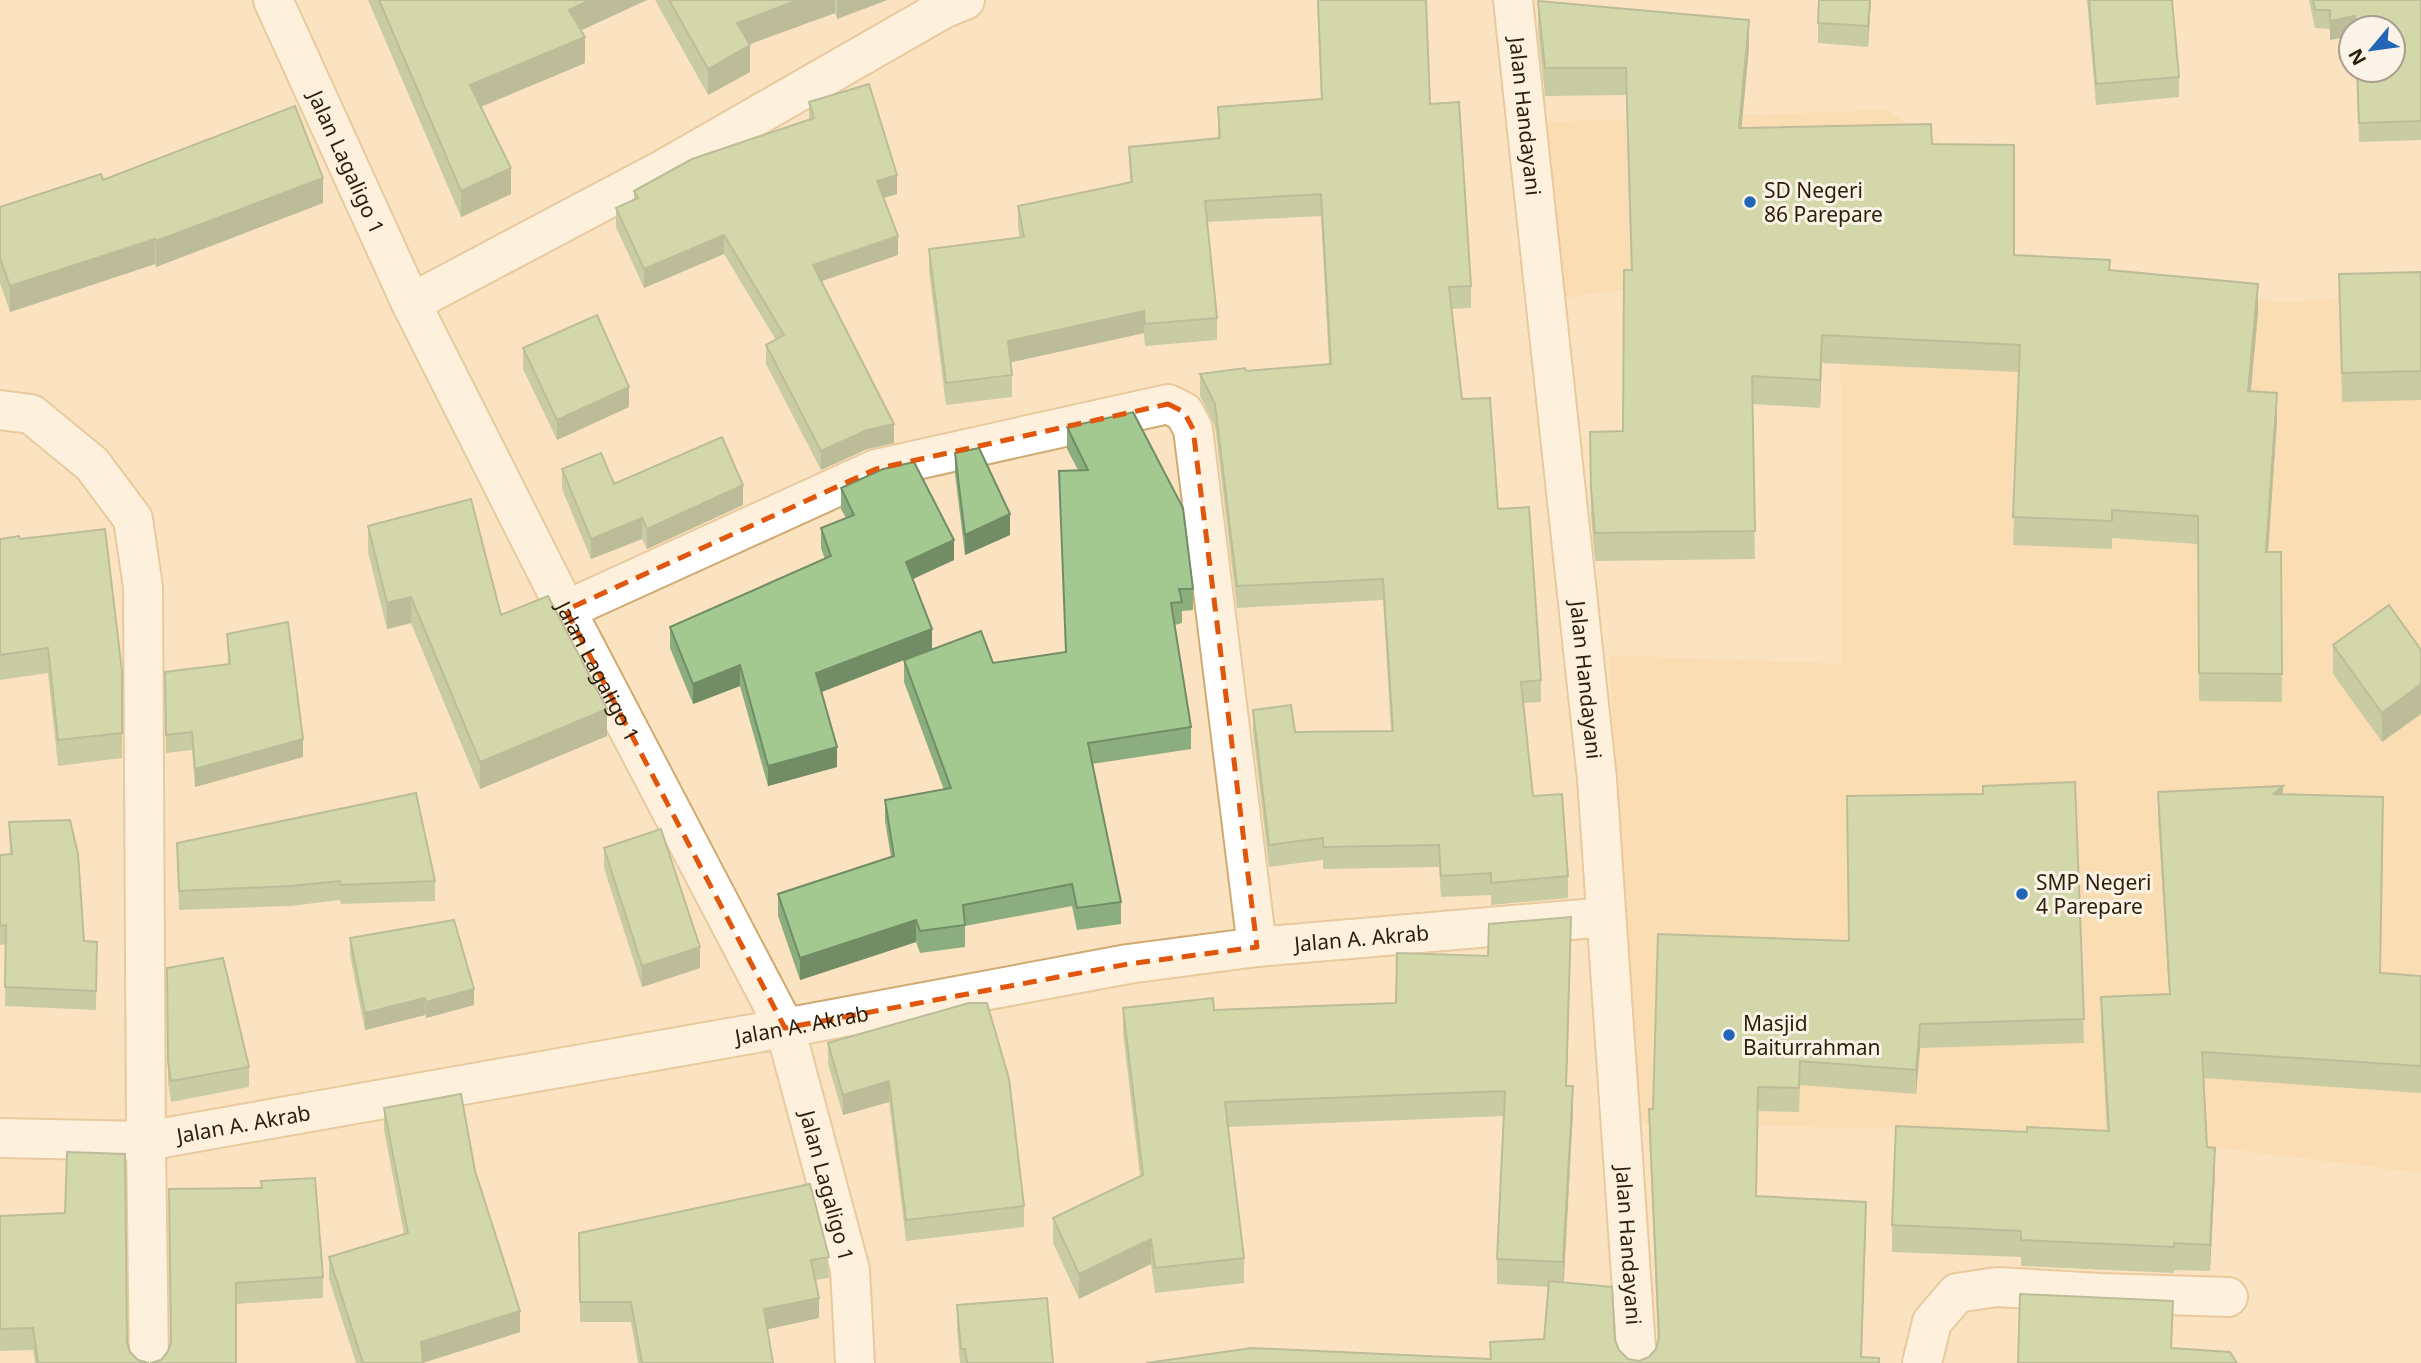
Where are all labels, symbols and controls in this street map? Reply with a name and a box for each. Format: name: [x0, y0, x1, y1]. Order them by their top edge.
north arrow: [2337, 14, 2407, 84]
street label: Jalan Handayani: [1503, 34, 1548, 197]
text: N: [2342, 44, 2372, 70]
street label: Jalan Lagaligo 1: [301, 84, 392, 238]
place label: SD Negeri 86 Parepare: [1764, 176, 1883, 228]
marker: SD Negeri 86 Parepare: [1742, 194, 1758, 210]
street label: Jalan Lagaligo 1: [549, 595, 646, 746]
street label: Jalan Handayani: [1564, 597, 1609, 761]
place label: SMP Negeri 4 Parepare: [2036, 868, 2151, 920]
marker: SMP Negeri 4 Parepare: [2014, 886, 2030, 902]
street label: Jalan A. Akrab: [1291, 918, 1430, 958]
street label: Jalan A. Akrab: [731, 999, 871, 1051]
place label: Masjid Baiturrahman: [1743, 1009, 1881, 1061]
marker: Masjid Baiturrahman: [1721, 1027, 1737, 1043]
street label: Jalan A. Akrab: [172, 1098, 313, 1150]
street label: Jalan Lagaligo 1: [793, 1105, 861, 1264]
street label: Jalan Handayani: [1609, 1163, 1648, 1326]

